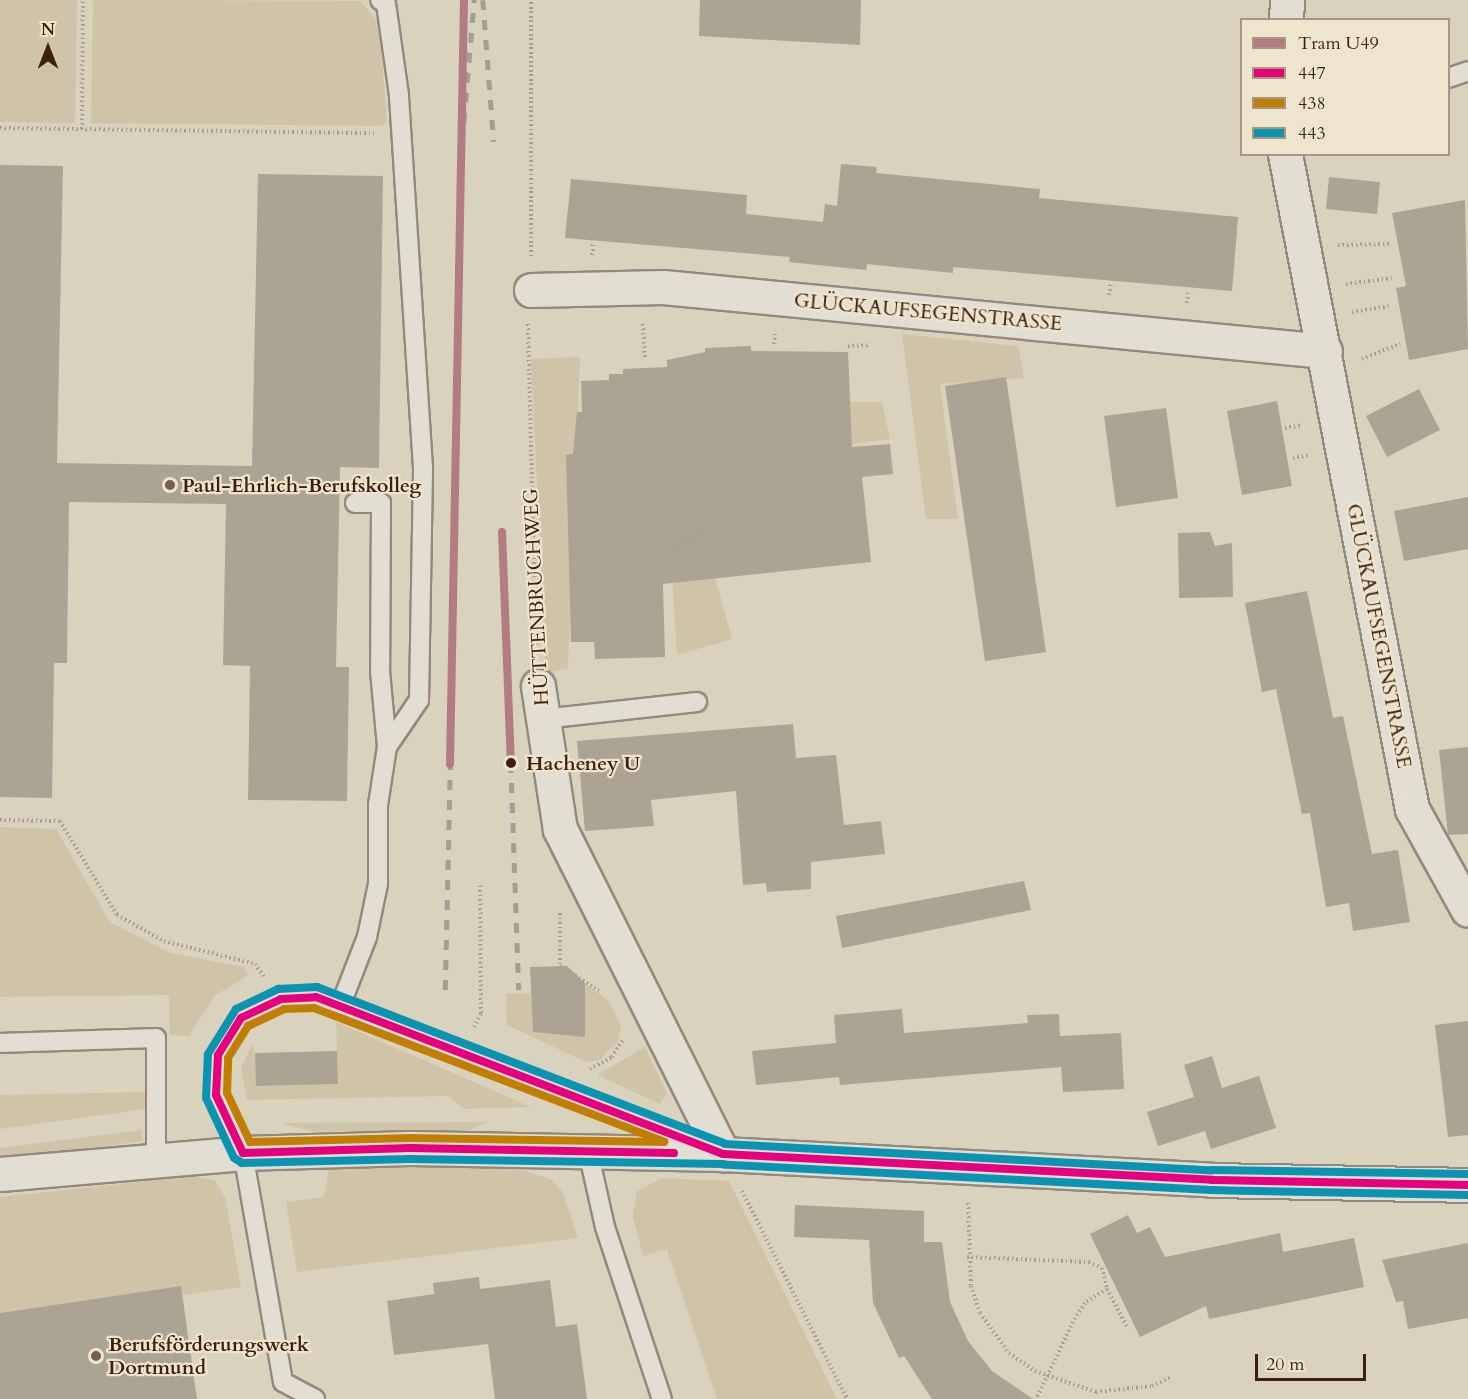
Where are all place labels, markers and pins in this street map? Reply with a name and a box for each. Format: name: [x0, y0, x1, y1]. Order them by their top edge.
place label: Paul-Ehrlich-Berufskolleg: [182, 473, 421, 497]
marker: Paul-Ehrlich-Berufskolleg: [163, 478, 177, 492]
place label: Hacheney U: [526, 751, 640, 775]
marker: Hacheney U: [501, 753, 521, 773]
place label: Berufsförderungswerk Dortmund: [108, 1332, 309, 1379]
marker: Berufsförderungswerk Dortmund: [89, 1349, 103, 1363]

